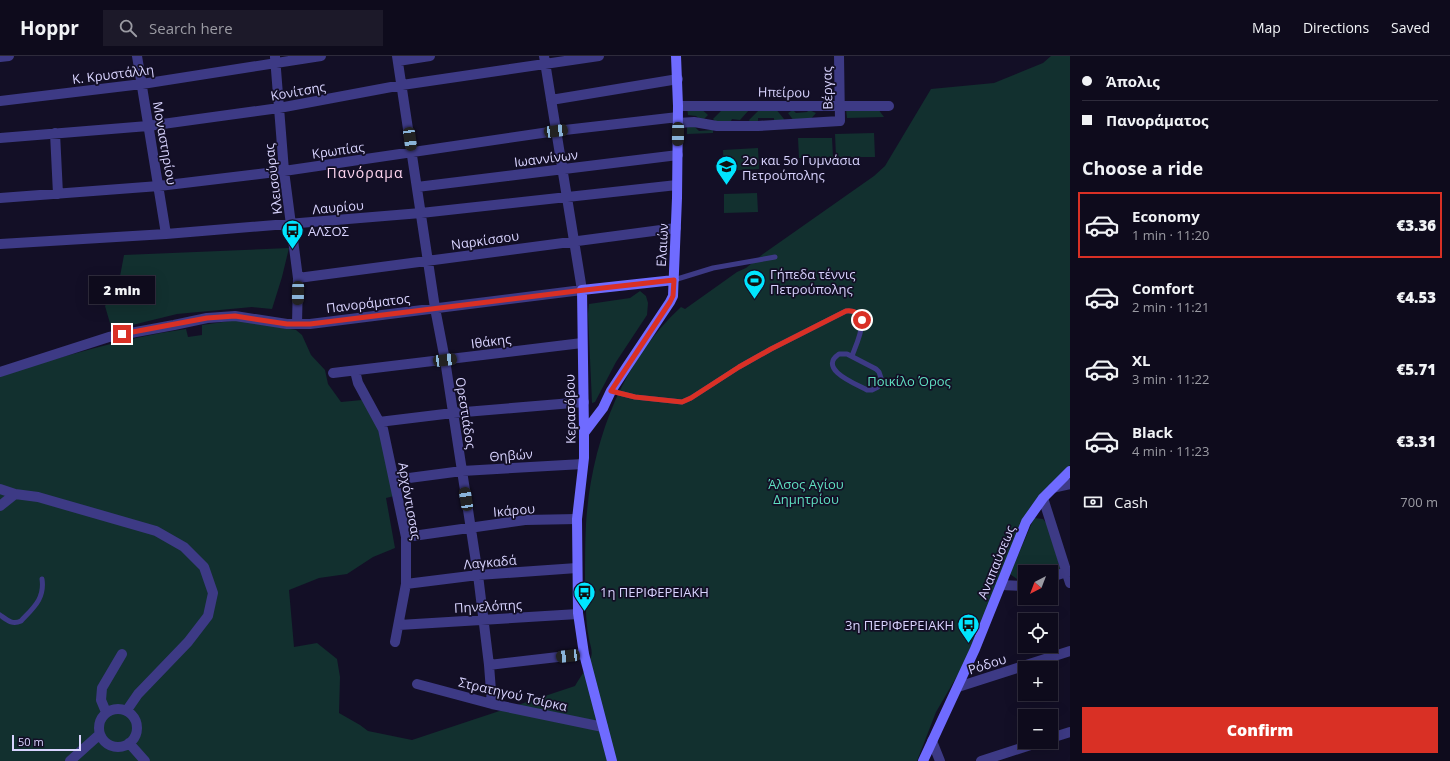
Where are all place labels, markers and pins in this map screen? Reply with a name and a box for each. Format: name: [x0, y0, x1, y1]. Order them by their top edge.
place label: 2ο και 5ο Γυμνάσια Πετρούπολης: [742, 151, 860, 184]
school or university icon: 2ο και 5ο Γυμνάσια Πετρούπολης: [713, 154, 739, 187]
bus stop icon: ΑΛΣΟΣ: [280, 218, 306, 251]
place label: ΑΛΣΟΣ: [308, 222, 350, 240]
place label: Γήπεδα τέννις Πετρούπολης: [770, 265, 856, 298]
sports icon: Γήπεδα τέννις Πετρούπολης: [742, 268, 768, 301]
bus stop icon: 1η ΠΕΡΙΦΕΡΕΙΑΚΗ: [571, 579, 597, 612]
place label: 1η ΠΕΡΙΦΕΡΕΙΑΚΗ: [600, 583, 709, 601]
bus stop icon: 3η ΠΕΡΙΦΕΡΕΙΑΚΗ: [956, 612, 982, 645]
place label: 3η ΠΕΡΙΦΕΡΕΙΑΚΗ: [845, 616, 954, 634]

